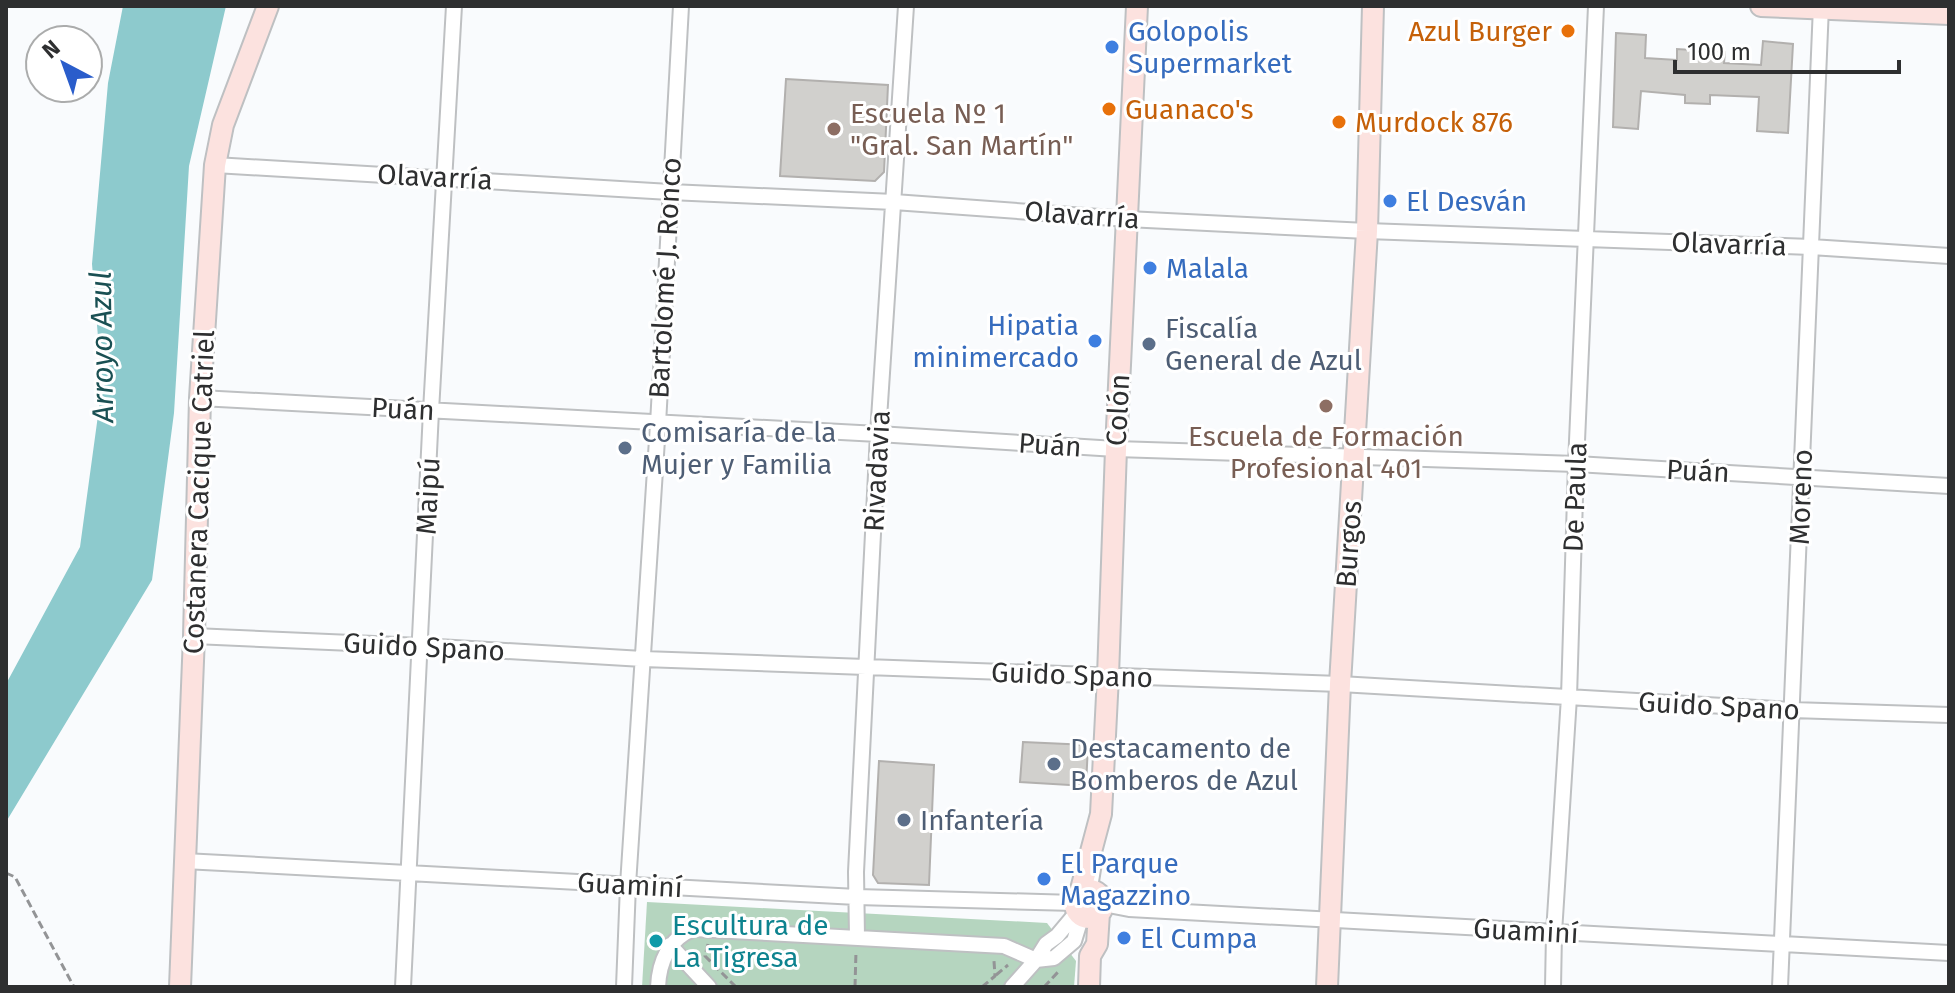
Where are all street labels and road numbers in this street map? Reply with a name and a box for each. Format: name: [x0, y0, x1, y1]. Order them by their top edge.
street label: Olavarría: [376, 157, 494, 197]
street label: Bartolomé J. Ronco: [642, 157, 688, 399]
street label: Olavarría: [1023, 195, 1141, 235]
street label: Olavarría: [1671, 225, 1787, 263]
street label: Costanera Cacique Catriel: [177, 329, 221, 655]
street label: Colón: [1100, 373, 1136, 447]
street label: Puán: [370, 391, 436, 427]
street label: Rivadavia: [857, 409, 897, 533]
street label: Puán: [1017, 426, 1083, 464]
street label: De Paula: [1557, 441, 1593, 553]
street label: Moreno: [1783, 448, 1819, 546]
street label: Puán: [1665, 453, 1731, 489]
street label: Maipú: [409, 456, 447, 536]
street label: Burgos: [1329, 499, 1369, 589]
street label: Guido Spano: [342, 626, 506, 668]
street label: Guido Spano: [990, 656, 1154, 694]
street label: Guido Spano: [1637, 685, 1801, 727]
street label: Guaminí: [577, 866, 684, 904]
street label: Guaminí: [1473, 912, 1580, 950]

